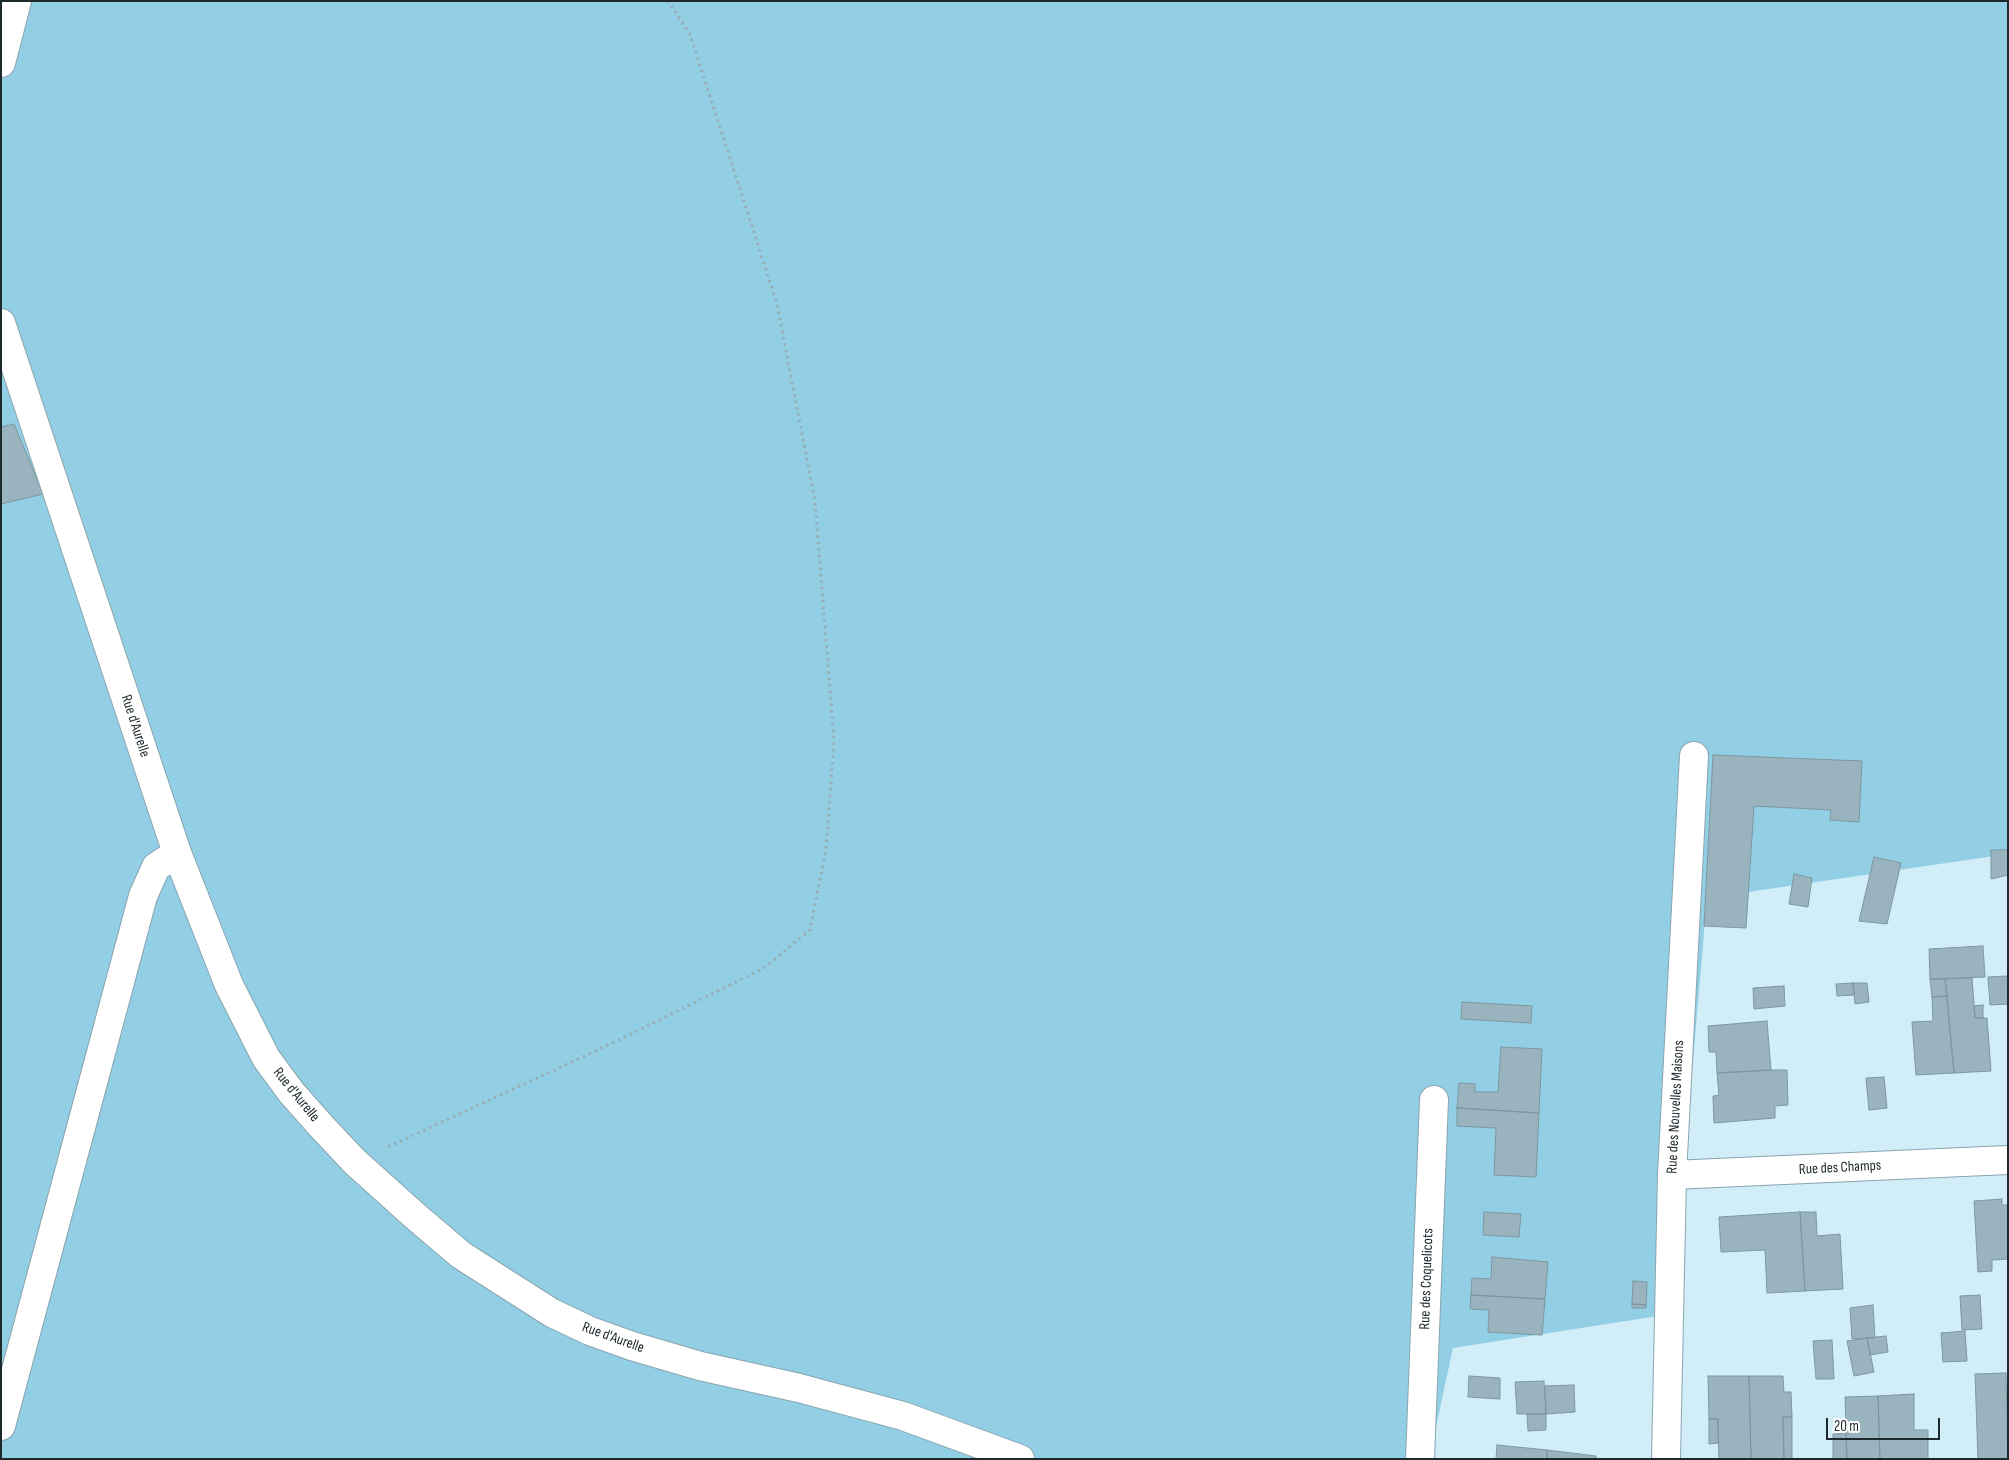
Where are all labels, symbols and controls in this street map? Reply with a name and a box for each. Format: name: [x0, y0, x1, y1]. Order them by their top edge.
street label: Rue d'Aurelle: [116, 692, 154, 760]
street label: Rue des Nouvelles Maisons: [1664, 1040, 1688, 1174]
street label: Rue d'Aurelle: [269, 1064, 323, 1126]
street label: Rue des Champs: [1798, 1157, 1882, 1179]
street label: Rue des Coquelicots: [1416, 1228, 1438, 1330]
street label: Rue d'Aurelle: [580, 1318, 646, 1358]
scale bar: [1829, 1408, 1943, 1440]
text: 20 m: [1834, 1417, 1859, 1436]

